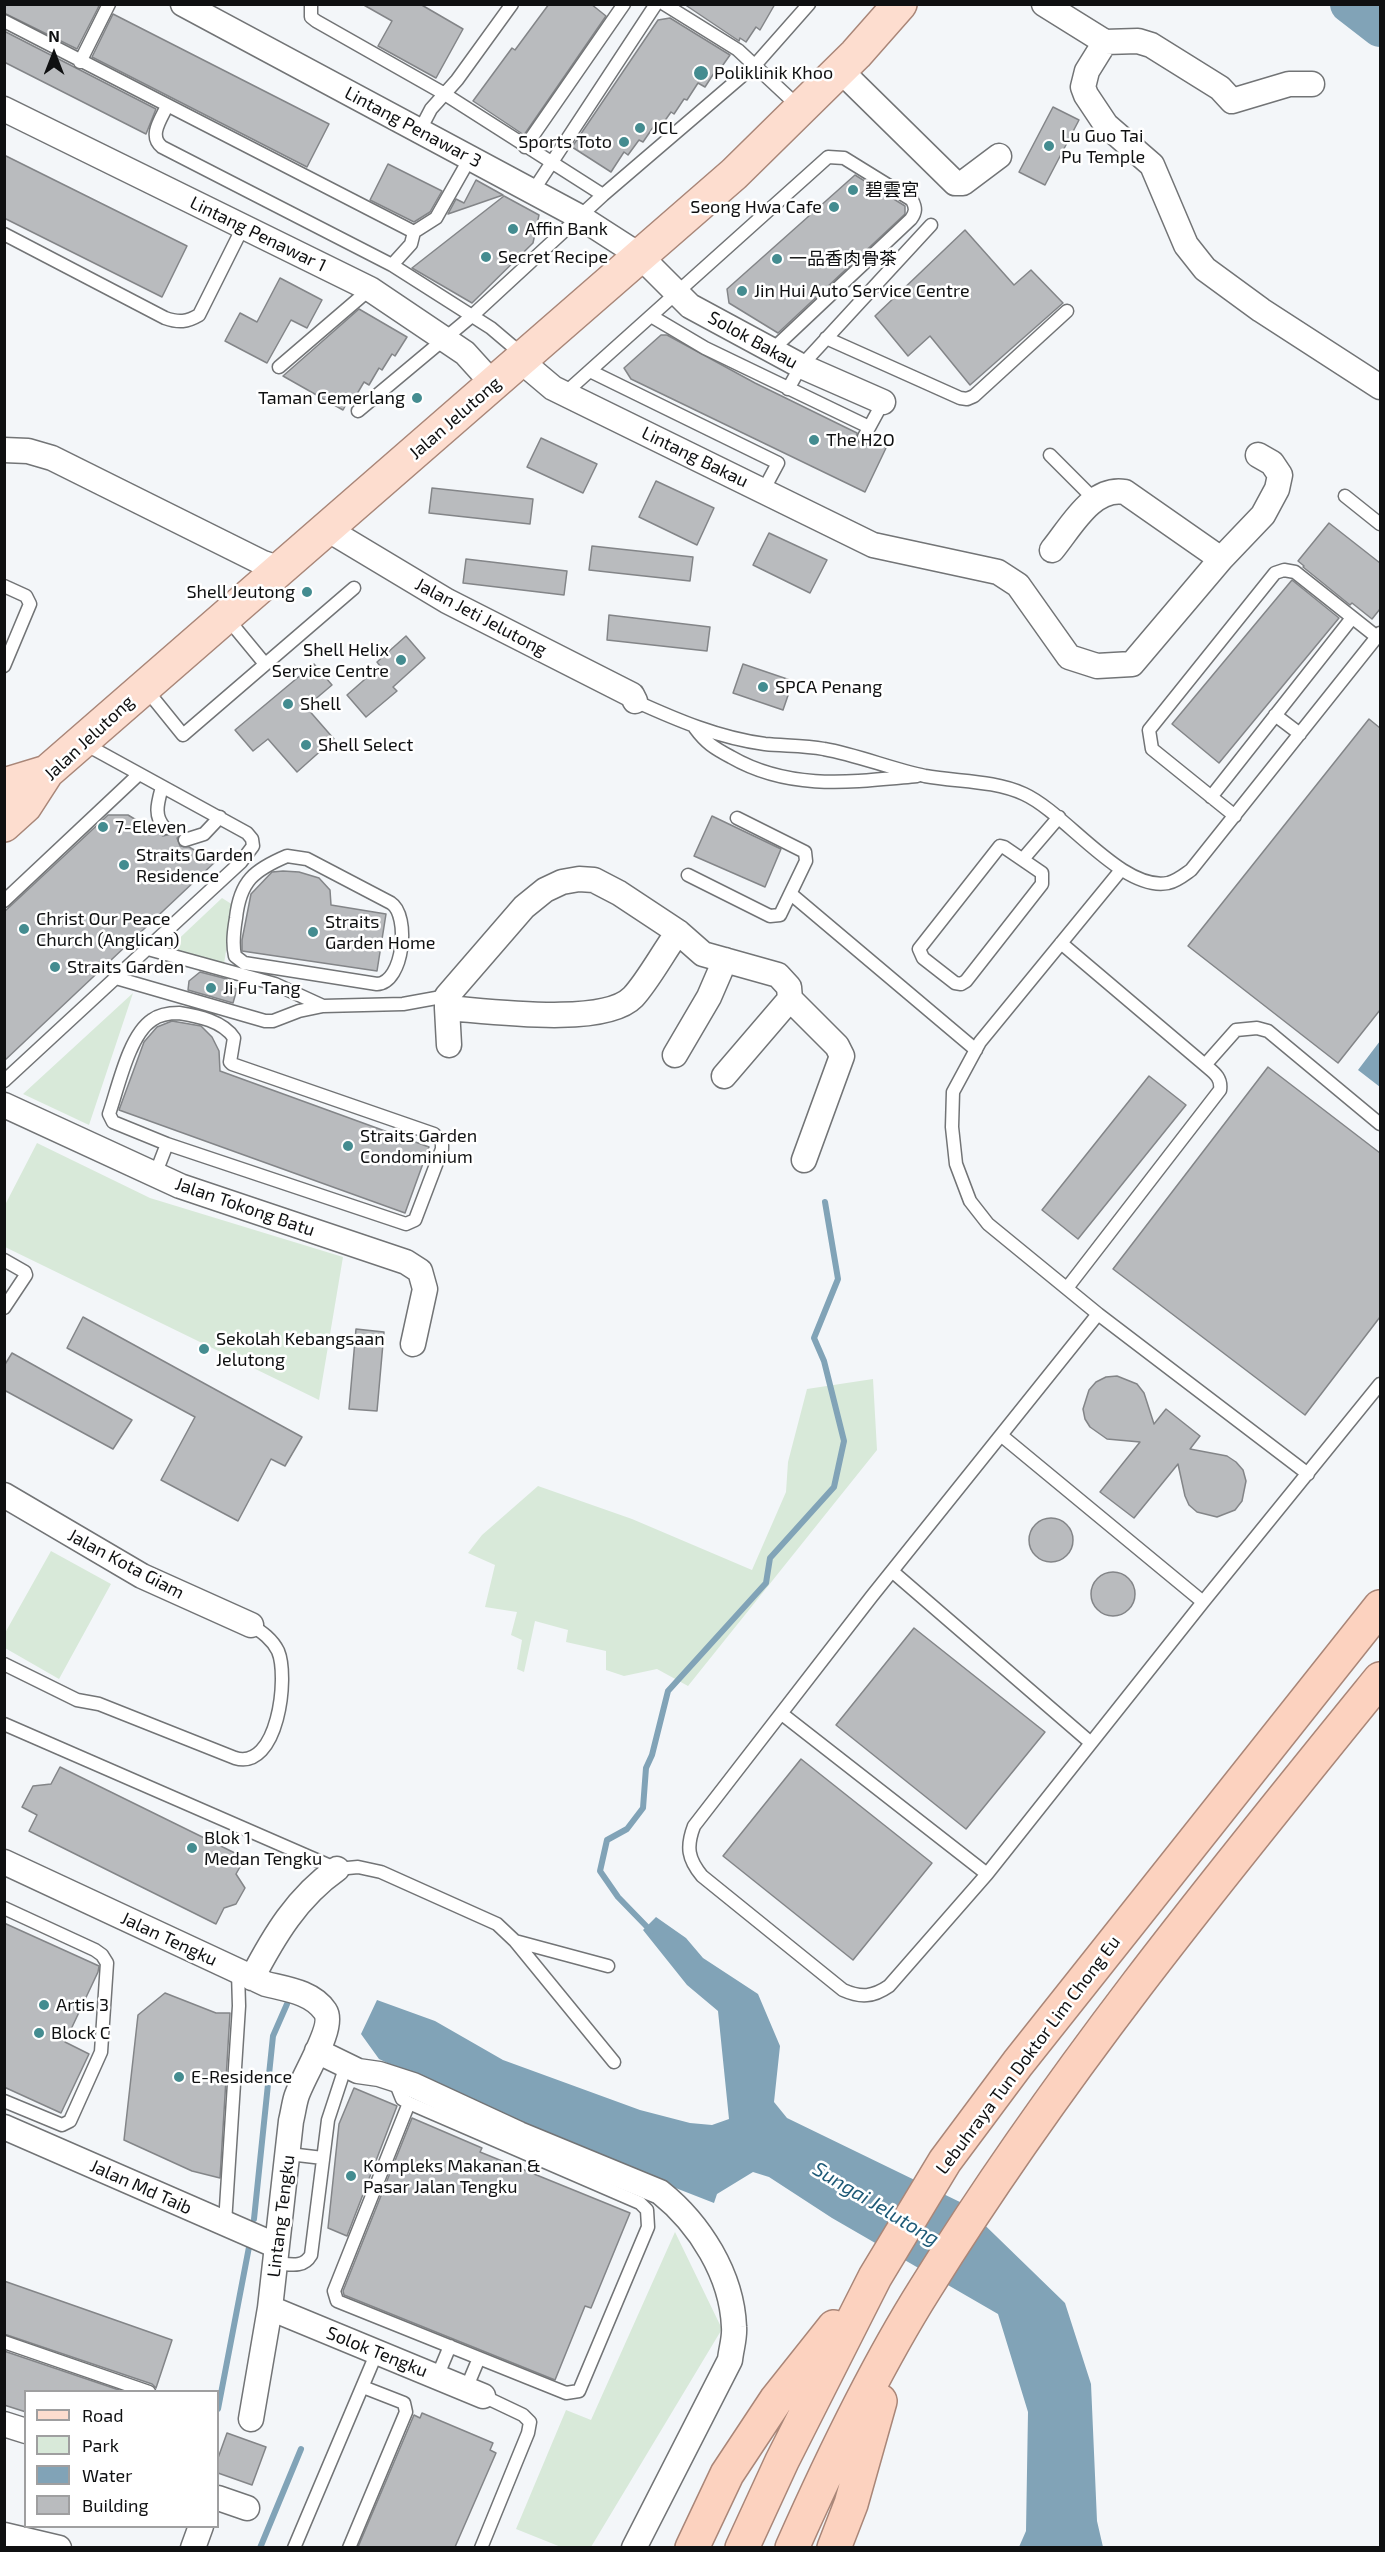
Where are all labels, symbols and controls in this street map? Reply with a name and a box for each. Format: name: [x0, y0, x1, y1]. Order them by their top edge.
north arrow: [24, 24, 84, 84]
text: N: [48, 26, 60, 45]
place label: Poliklinik Khoo: [714, 62, 833, 84]
marker: Poliklinik Khoo: [692, 64, 710, 82]
street label: Lintang Penawar 3: [341, 82, 485, 172]
place label: JCL: [652, 117, 678, 139]
marker: JCL: [633, 121, 647, 135]
place label: Lu Guo Tai Pu Temple: [1061, 125, 1145, 168]
place label: Sports Toto: [518, 131, 612, 153]
marker: Sports Toto: [617, 135, 631, 149]
marker: Lu Guo Tai Pu Temple: [1042, 139, 1056, 153]
place label: 碧雲宮: [865, 179, 919, 201]
marker: 碧雲宮: [846, 183, 860, 197]
street label: Lintang Penawar 1: [186, 192, 330, 276]
place label: Seong Hwa Cafe: [690, 196, 822, 218]
marker: Seong Hwa Cafe: [827, 200, 841, 214]
place label: Affin Bank: [525, 218, 608, 240]
marker: Affin Bank: [506, 222, 520, 236]
place label: Secret Recipe: [498, 246, 608, 268]
place label: 一品香肉骨茶: [789, 248, 897, 270]
marker: Secret Recipe: [479, 250, 493, 264]
marker: 一品香肉骨茶: [770, 252, 784, 266]
place label: Jin Hui Auto Service Centre: [754, 280, 970, 302]
marker: Jin Hui Auto Service Centre: [735, 284, 749, 298]
street label: Solok Bakau: [704, 306, 802, 374]
street label: Jalan Jelutong: [405, 372, 505, 464]
place label: Taman Cemerlang: [258, 387, 405, 409]
marker: Taman Cemerlang: [410, 391, 424, 405]
street label: Lintang Bakau: [638, 422, 752, 492]
place label: The H2O: [826, 429, 895, 451]
marker: The H2O: [807, 433, 821, 447]
street label: Jalan Jeti Jelutong: [412, 573, 550, 661]
place label: Shell Jeutong: [186, 581, 295, 603]
marker: Shell Jeutong: [300, 585, 314, 599]
place label: Shell Helix Service Centre: [272, 639, 389, 682]
marker: Shell Helix Service Centre: [394, 653, 408, 667]
place label: SPCA Penang: [775, 676, 882, 698]
marker: SPCA Penang: [756, 680, 770, 694]
street label: Jalan Jelutong: [40, 691, 138, 785]
place label: Shell: [300, 693, 341, 715]
marker: Shell: [281, 697, 295, 711]
place label: Shell Select: [318, 734, 413, 756]
marker: Shell Select: [299, 738, 313, 752]
place label: 7-Eleven: [115, 816, 187, 838]
marker: 7-Eleven: [96, 820, 110, 834]
place label: Straits Garden Residence: [136, 844, 253, 886]
marker: Straits Garden Residence: [117, 858, 131, 872]
place label: Christ Our Peace Church (Anglican): [36, 908, 180, 950]
place label: Straits Garden Home: [325, 911, 435, 954]
marker: Christ Our Peace Church (Anglican): [17, 922, 31, 936]
marker: Straits Garden Home: [306, 925, 320, 939]
place label: Straits Garden: [67, 956, 184, 978]
marker: Straits Garden: [48, 960, 62, 974]
place label: Ji Fu Tang: [223, 977, 300, 999]
marker: Ji Fu Tang: [204, 981, 218, 995]
place label: Straits Garden Condominium: [360, 1125, 477, 1168]
marker: Straits Garden Condominium: [341, 1139, 355, 1153]
street label: Jalan Tokong Batu: [172, 1173, 318, 1241]
place label: Sekolah Kebangsaan Jelutong: [216, 1328, 385, 1370]
marker: Sekolah Kebangsaan Jelutong: [197, 1342, 211, 1356]
street label: Jalan Kota Giam: [64, 1524, 188, 1604]
place label: Blok 1 Medan Tengku: [204, 1827, 322, 1870]
marker: Blok 1 Medan Tengku: [185, 1841, 199, 1855]
street label: Jalan Tengku: [117, 1907, 221, 1971]
street label: Lebuhraya Tun Doktor Lim Chong Eu: [931, 1932, 1125, 2178]
place label: Artis 3: [56, 1994, 109, 2016]
marker: Artis 3: [37, 1998, 51, 2012]
place label: Block C: [51, 2022, 110, 2044]
marker: Block C: [32, 2026, 46, 2040]
place label: E-Residence: [191, 2066, 292, 2088]
marker: E-Residence: [172, 2070, 186, 2084]
street label: Lintang Tengku: [263, 2153, 299, 2279]
street label: Jalan Md Taib: [87, 2155, 195, 2219]
place label: Kompleks Makanan & Pasar Jalan Tengku: [363, 2155, 541, 2198]
water label: Sungai Jelutong: [809, 2157, 943, 2251]
marker: Kompleks Makanan & Pasar Jalan Tengku: [344, 2169, 358, 2183]
street label: Solok Tengku: [323, 2322, 431, 2382]
legend: [24, 2390, 219, 2528]
text: Road: [82, 2404, 123, 2426]
text: Park: [82, 2434, 119, 2456]
text: Water: [82, 2464, 132, 2486]
text: Building: [82, 2494, 149, 2516]

